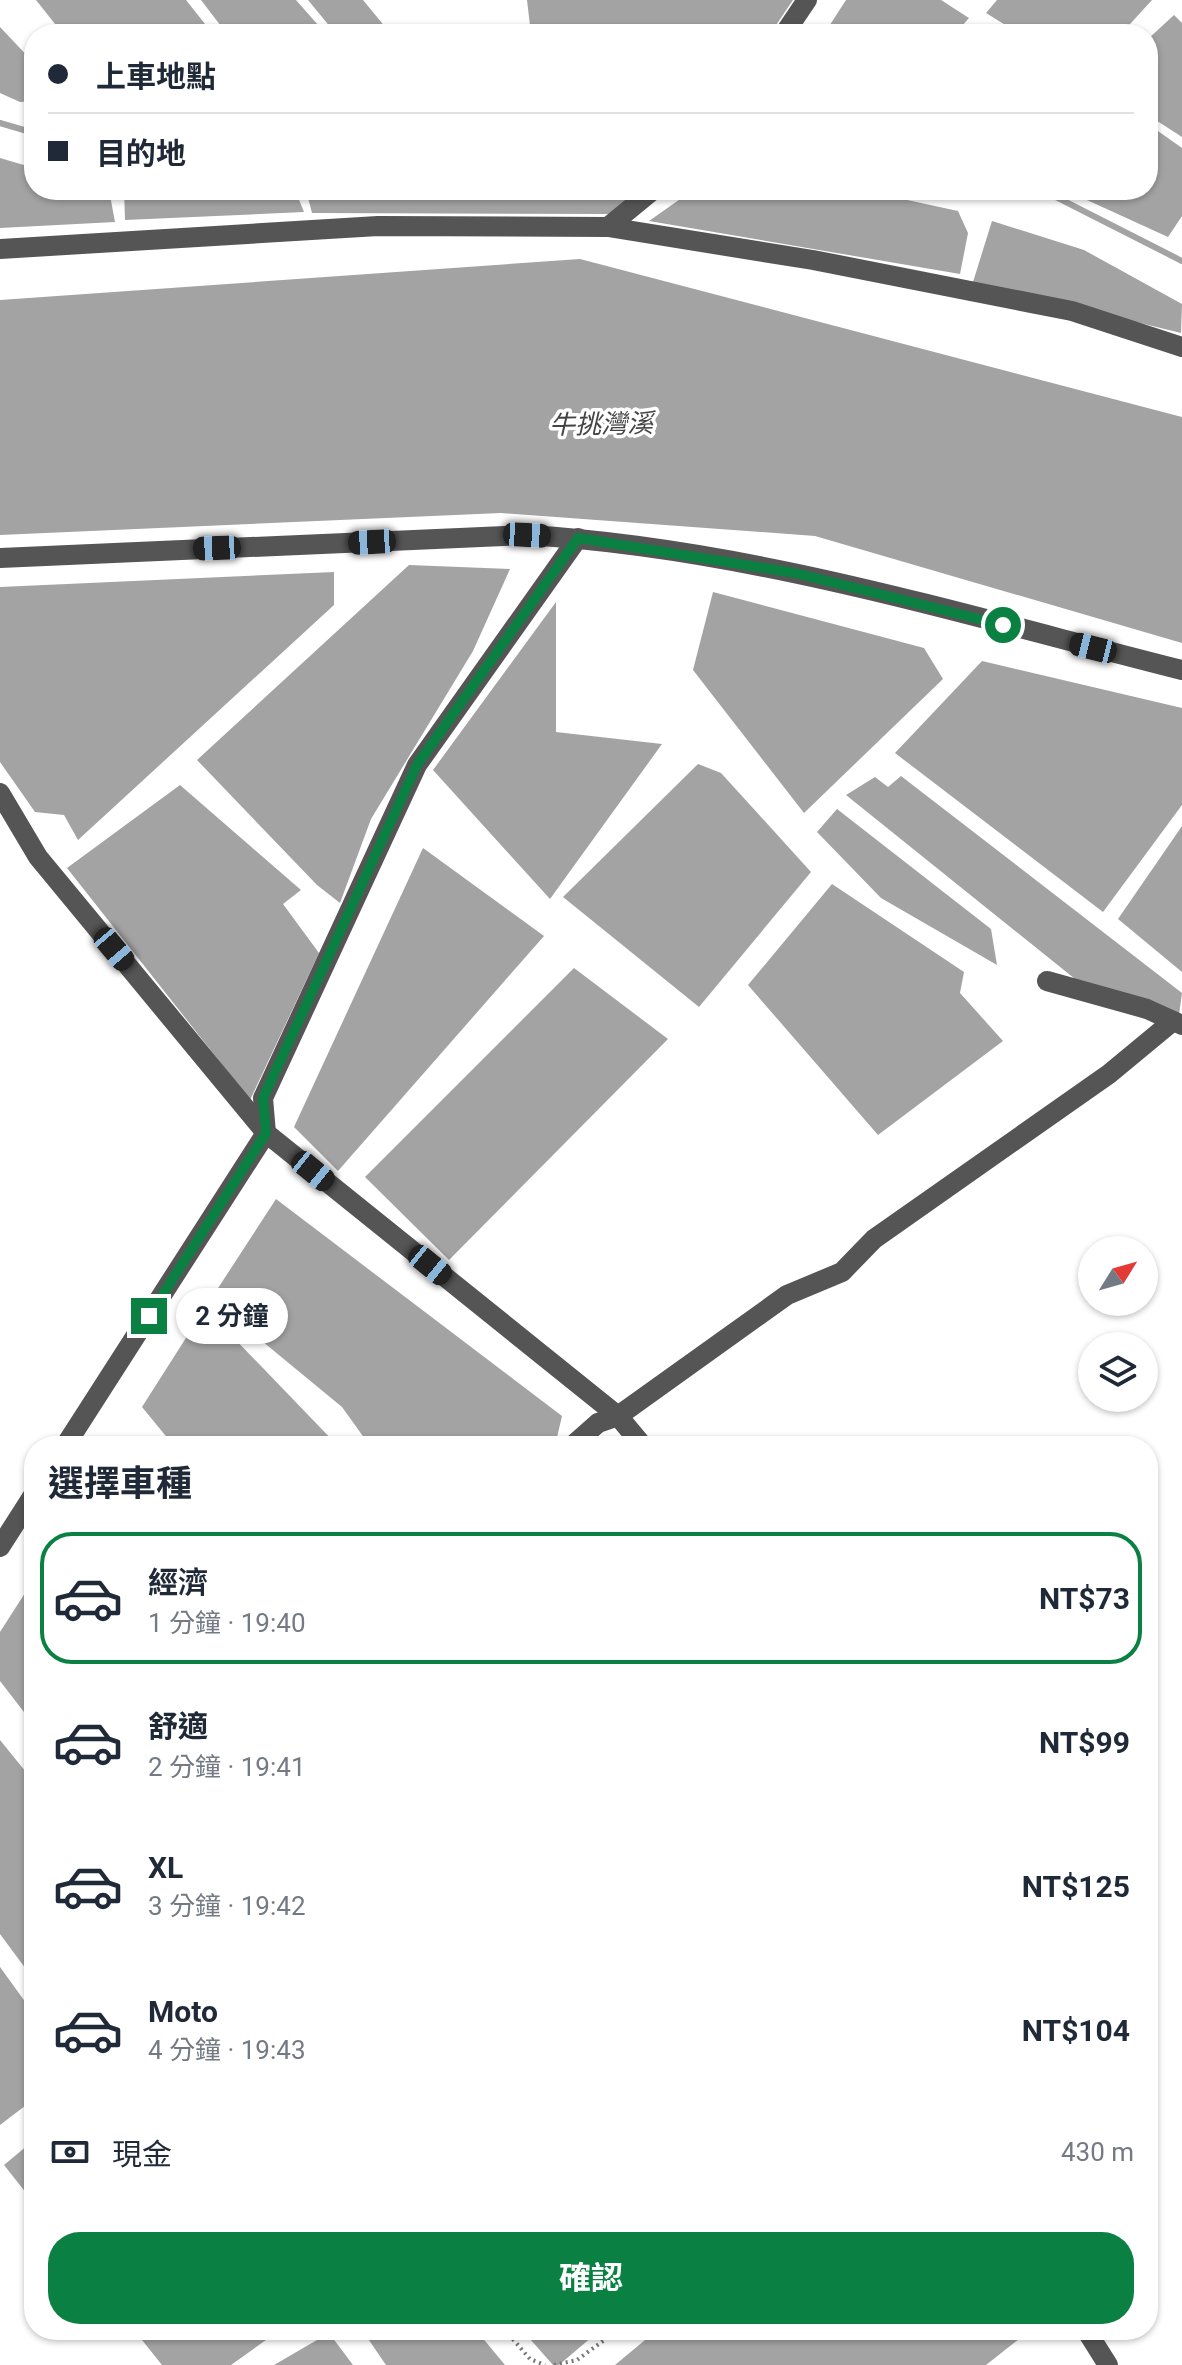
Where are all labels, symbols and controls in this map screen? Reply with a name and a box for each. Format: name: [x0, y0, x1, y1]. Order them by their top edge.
text: 上車地點: [96, 59, 216, 94]
text: 目的地: [96, 136, 186, 171]
water label: 牛挑灣溪: [549, 408, 657, 440]
car: [502, 522, 552, 548]
car: [347, 529, 397, 555]
car: [193, 535, 241, 561]
route start: [985, 607, 1021, 643]
car: [1067, 631, 1119, 665]
car: [89, 923, 139, 975]
car: [287, 1147, 339, 1195]
north arrow: [1078, 1236, 1158, 1316]
map controls: [1078, 1236, 1158, 1412]
car: [404, 1241, 456, 1289]
callout: 2 分鐘: [177, 1288, 289, 1344]
route end: [131, 1298, 167, 1334]
text: 2 分鐘: [195, 1301, 269, 1331]
button: layers: [1078, 1332, 1158, 1412]
text: 選擇車種: [48, 1463, 192, 1505]
icon: car: [52, 1562, 124, 1634]
text: 經濟: [148, 1565, 208, 1600]
text: NT$73: [1039, 1581, 1130, 1616]
text: 1 分鐘 · 19:40: [148, 1608, 306, 1638]
icon: car: [52, 1706, 124, 1778]
text: 舒適: [148, 1709, 208, 1744]
text: NT$99: [1039, 1725, 1130, 1760]
text: 2 分鐘 · 19:41: [148, 1752, 306, 1782]
icon: car: [52, 1850, 124, 1922]
text: XL: [148, 1850, 183, 1885]
text: NT$125: [1022, 1869, 1130, 1904]
text: 3 分鐘 · 19:42: [148, 1891, 306, 1921]
icon: car: [52, 1994, 124, 2066]
text: Moto: [148, 1994, 218, 2029]
text: NT$104: [1022, 2013, 1130, 2048]
text: 4 分鐘 · 19:43: [148, 2035, 306, 2065]
icon: cash: [48, 2130, 92, 2174]
text: 現金: [112, 2137, 172, 2172]
text: 430 m: [1061, 2137, 1134, 2167]
button: 確認: [48, 2232, 1134, 2324]

